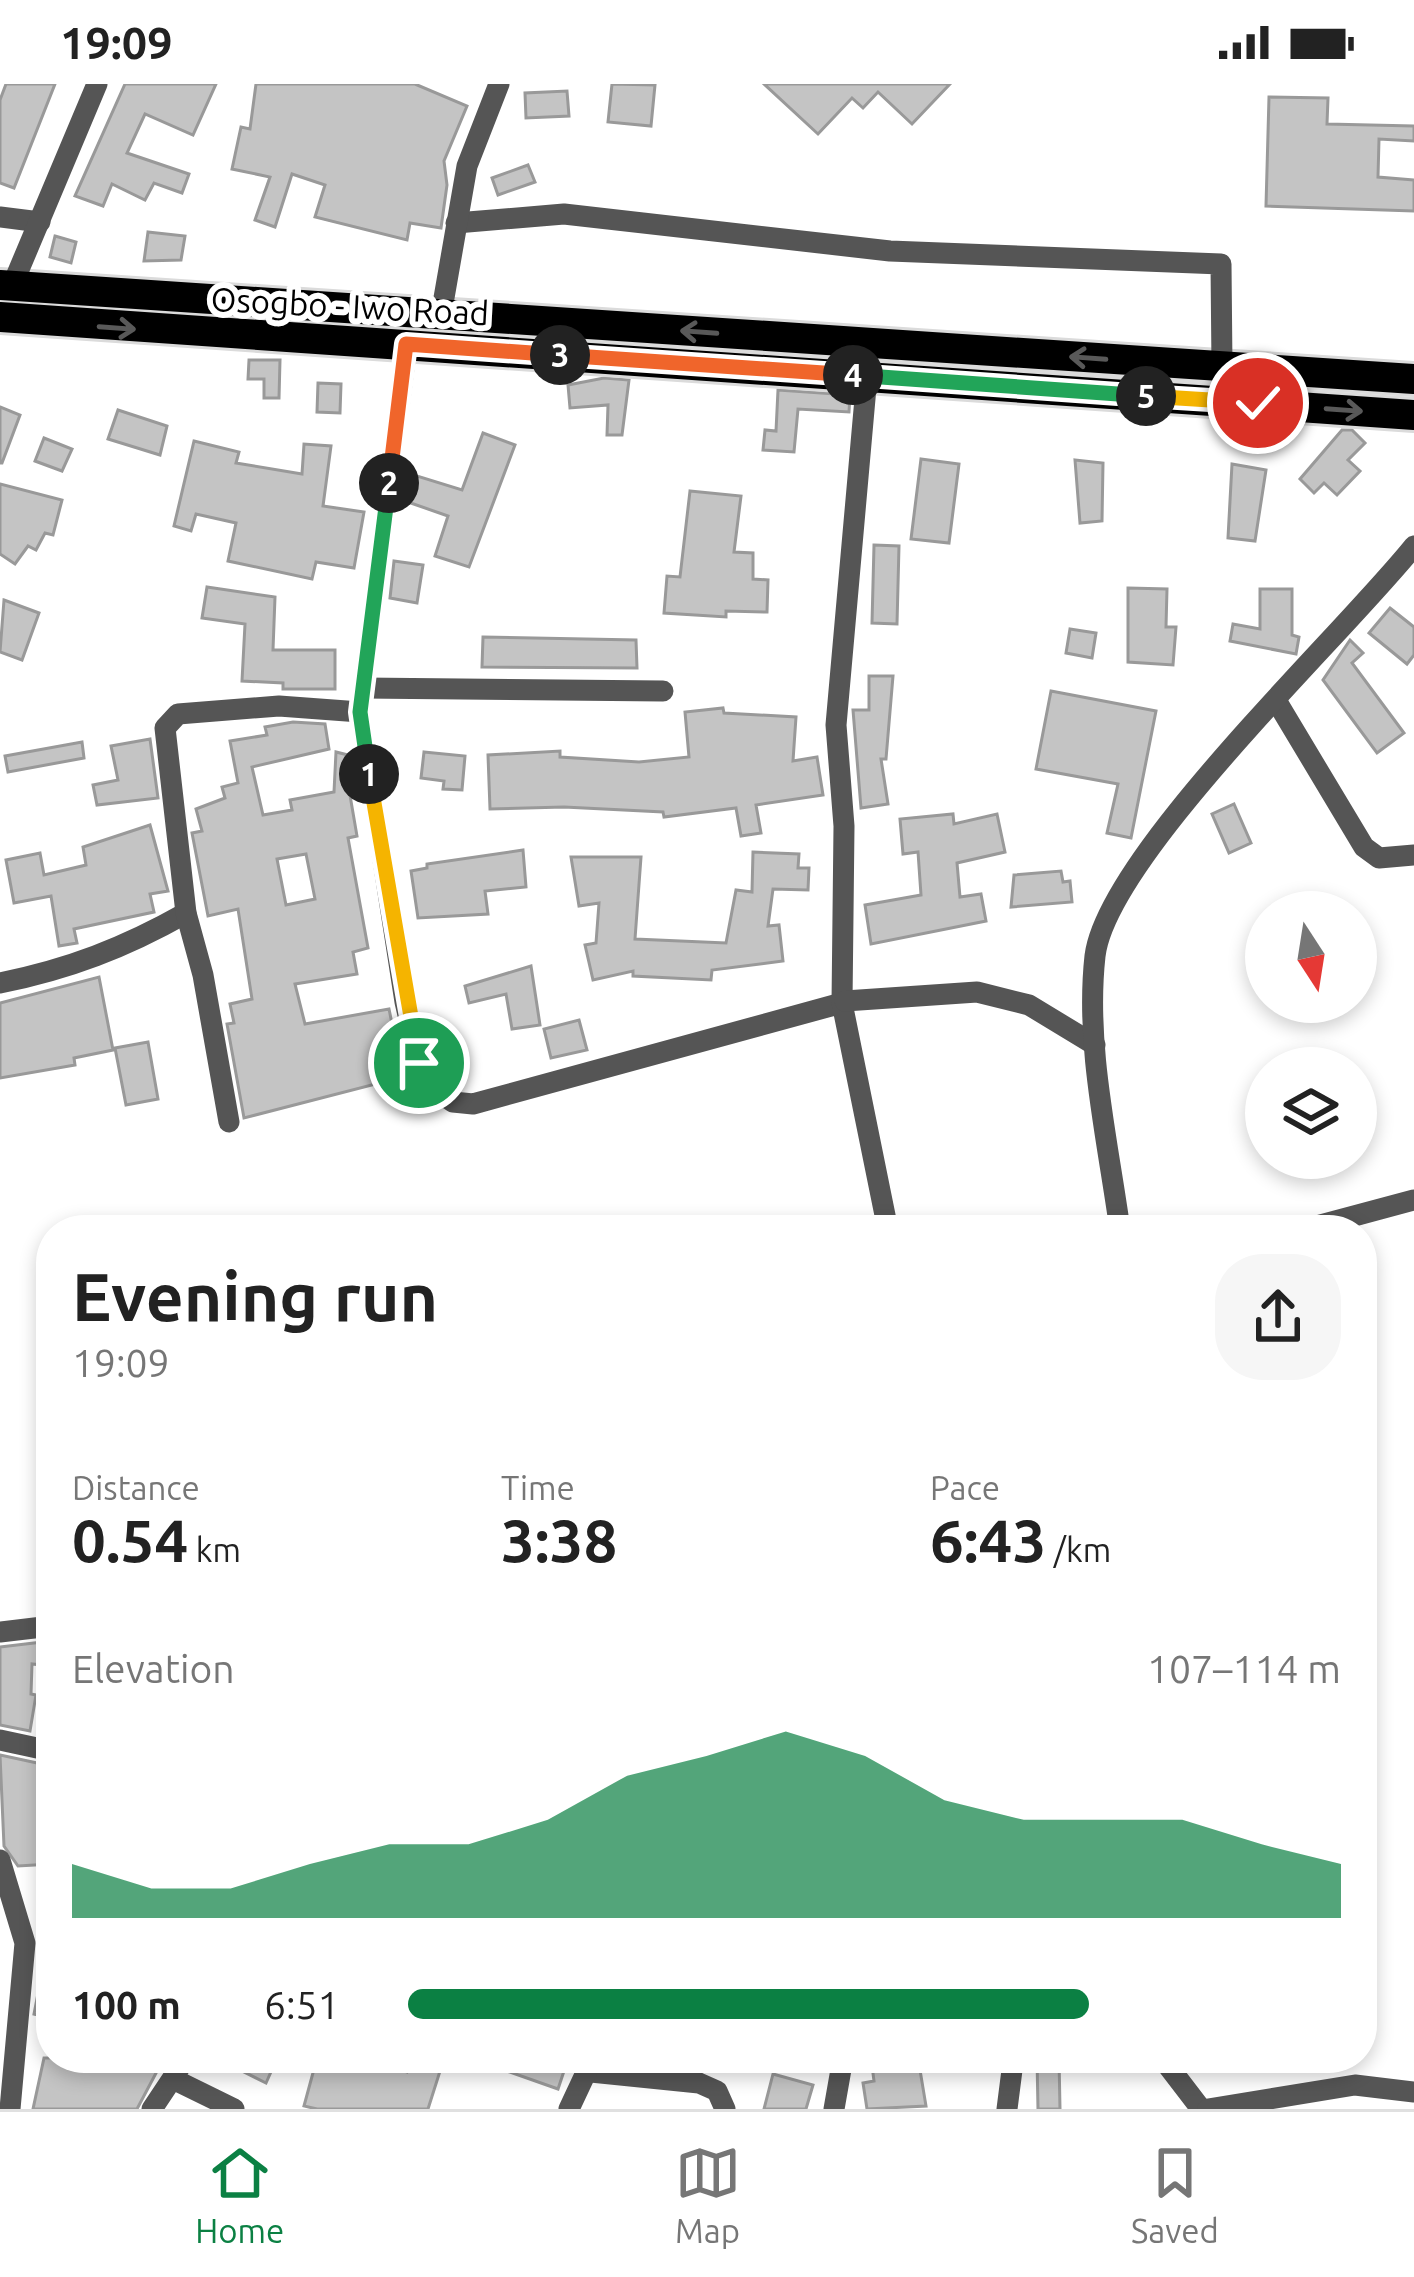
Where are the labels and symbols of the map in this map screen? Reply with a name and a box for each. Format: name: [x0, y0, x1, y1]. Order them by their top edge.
street label: Osogbo - Iwo Road: [210, 280, 490, 331]
one-way arrow: [96, 316, 135, 339]
one-way arrow: [680, 321, 719, 344]
pin: 3: [530, 325, 590, 385]
pin: 4: [823, 345, 883, 405]
one-way arrow: [1069, 346, 1108, 369]
pin: [1207, 352, 1309, 454]
pin: 5: [1116, 366, 1176, 426]
one-way arrow: [1324, 399, 1363, 422]
pin: 2: [359, 453, 419, 513]
pin: 1: [339, 744, 399, 804]
north arrow: [1245, 891, 1377, 1023]
pin: [368, 1012, 470, 1114]

